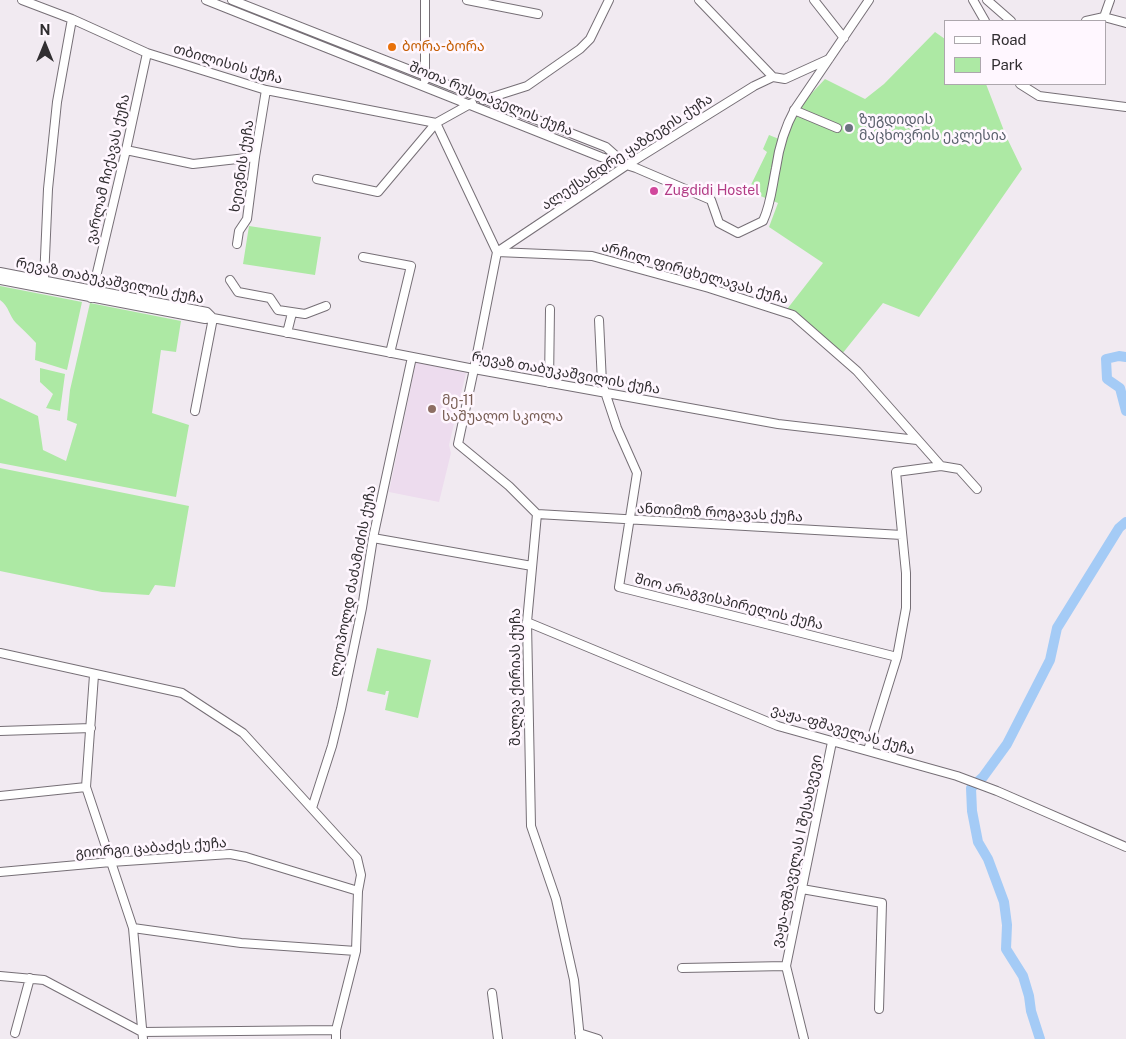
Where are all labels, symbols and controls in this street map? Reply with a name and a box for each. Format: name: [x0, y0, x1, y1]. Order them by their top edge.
north arrow: [20, 20, 70, 70]
legend: [944, 20, 1106, 85]
text: N: [40, 22, 50, 38]
text: Road: [991, 31, 1027, 48]
place label: ბორა-ბორა: [402, 39, 485, 55]
street label: თბილისის ქუჩა: [171, 40, 285, 88]
marker: ბორა-ბორა: [386, 41, 398, 53]
text: Park: [991, 56, 1023, 73]
street label: შოთა რუსთაველის ქუჩა: [407, 58, 575, 140]
street label: ალექსანდრე ყაზბეგის ქუჩა: [538, 90, 716, 214]
street label: ვარლამ ჩიქავას ქუჩა: [83, 92, 133, 246]
place label: ზუგდიდის მაცხოვრის ეკლესია: [859, 112, 1007, 144]
street label: ხეივნის ქუჩა: [226, 119, 258, 213]
marker: ზუგდიდის მაცხოვრის ეკლესია: [843, 122, 855, 134]
place label: Zugdidi Hostel: [664, 183, 760, 199]
marker: Zugdidi Hostel: [648, 185, 660, 197]
street label: არჩილ ფირცხელავას ქუჩა: [600, 238, 790, 308]
street label: რევაზ თაბუკაშვილის ქუჩა: [15, 255, 205, 307]
street label: რევაზ თაბუკაშვილის ქუჩა: [470, 348, 662, 398]
place label: მე-11 საშუალო სკოლა: [442, 393, 563, 426]
marker: მე-11 საშუალო სკოლა: [426, 403, 438, 415]
street label: ლეოპოლდ ძაძამიძის ქუჩა: [326, 484, 380, 678]
street label: ანთიმოზ როგავას ქუჩა: [637, 500, 803, 526]
street label: შიო არაგვისპირელის ქუჩა: [633, 570, 825, 634]
street label: შალვა ქირიას ქუჩა: [508, 608, 524, 746]
street label: ვაჟა-ფშაველას ქუჩა: [769, 701, 917, 759]
street label: ვაჟა-ფშაველას I შესახვევი: [768, 753, 826, 949]
street label: გიორგი ცაბაძეს ქუჩა: [75, 834, 227, 862]

